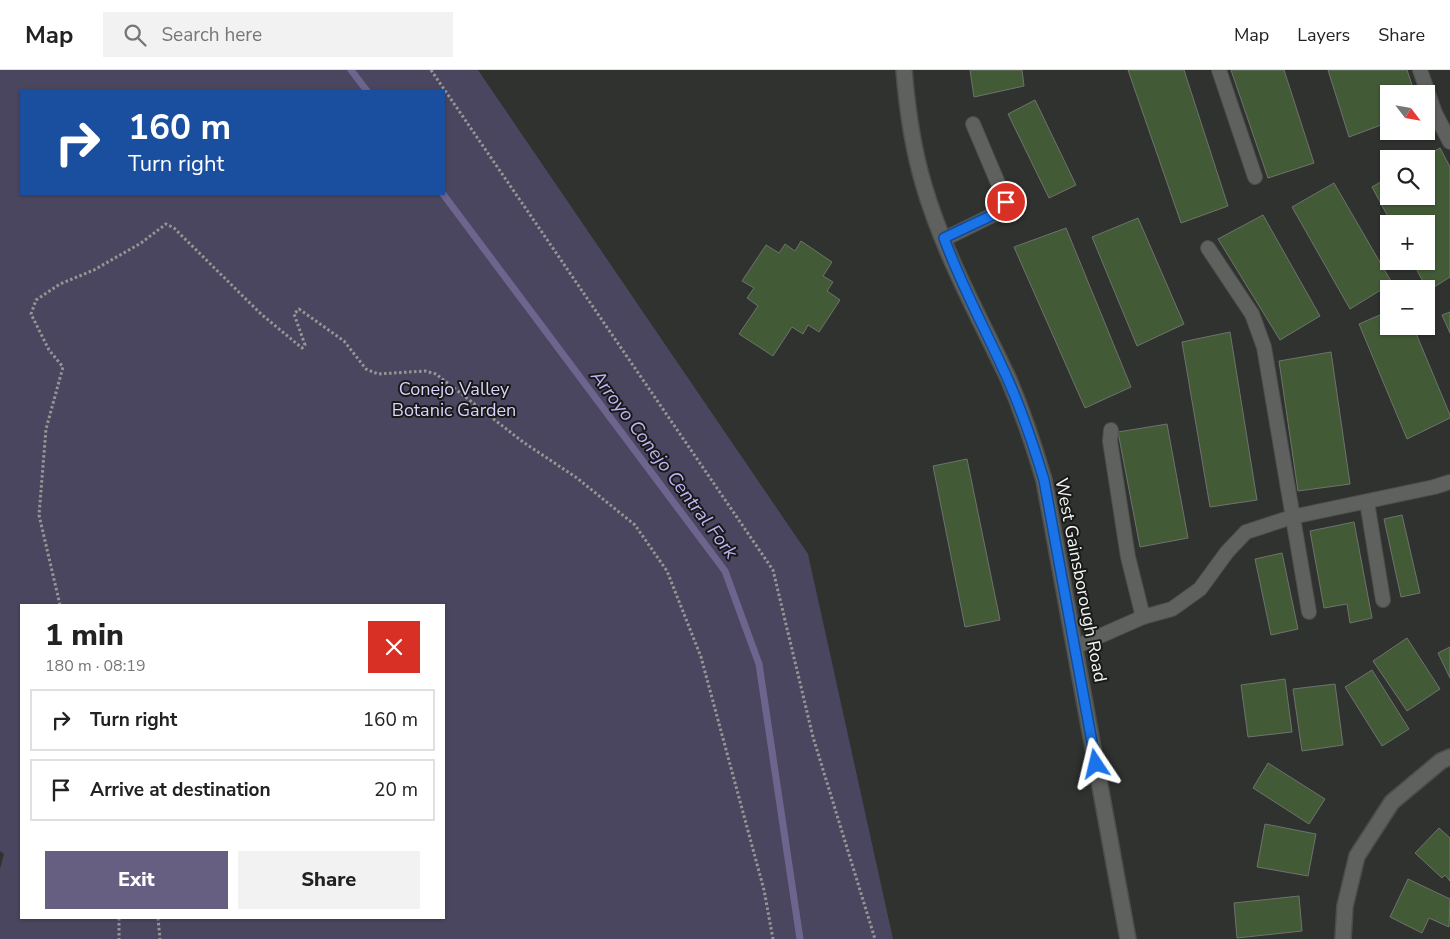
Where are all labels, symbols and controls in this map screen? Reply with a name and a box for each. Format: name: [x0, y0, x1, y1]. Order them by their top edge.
search box: [103, 12, 453, 57]
text: Map: [25, 19, 73, 51]
icon: search: [121, 21, 149, 49]
text: Search here: [161, 22, 262, 48]
text: Map: [1234, 23, 1269, 47]
text: Layers: [1297, 23, 1350, 47]
text: Share: [1378, 23, 1425, 47]
north arrow: [1380, 85, 1435, 140]
map controls: [1380, 85, 1435, 335]
text: 160 m: [128, 104, 231, 151]
icon: right: [45, 110, 110, 175]
text: Turn right: [128, 149, 224, 179]
button: search: [1380, 150, 1435, 205]
pin: [985, 181, 1027, 223]
icon: arrive: [992, 188, 1020, 216]
button: +: [1380, 215, 1435, 270]
button: −: [1380, 280, 1435, 335]
water label: Arroyo Conejo Central Fork: [584, 364, 744, 565]
park label: Conejo Valley Botanic Garden: [392, 377, 516, 422]
street label: West Gainsborough Road: [1049, 476, 1113, 684]
text: 1 min: [45, 615, 124, 656]
button: close: [368, 621, 420, 673]
text: 180 m · 08:19: [45, 655, 146, 677]
icon: right: [47, 706, 75, 734]
text: Turn right: [90, 707, 177, 733]
text: 160 m: [363, 707, 418, 733]
position arrow: [1069, 737, 1121, 789]
icon: arrive: [47, 776, 75, 804]
text: Arrive at destination: [90, 777, 271, 803]
text: 20 m: [374, 777, 418, 803]
button: Exit: [45, 851, 228, 909]
button: Share: [238, 851, 420, 909]

